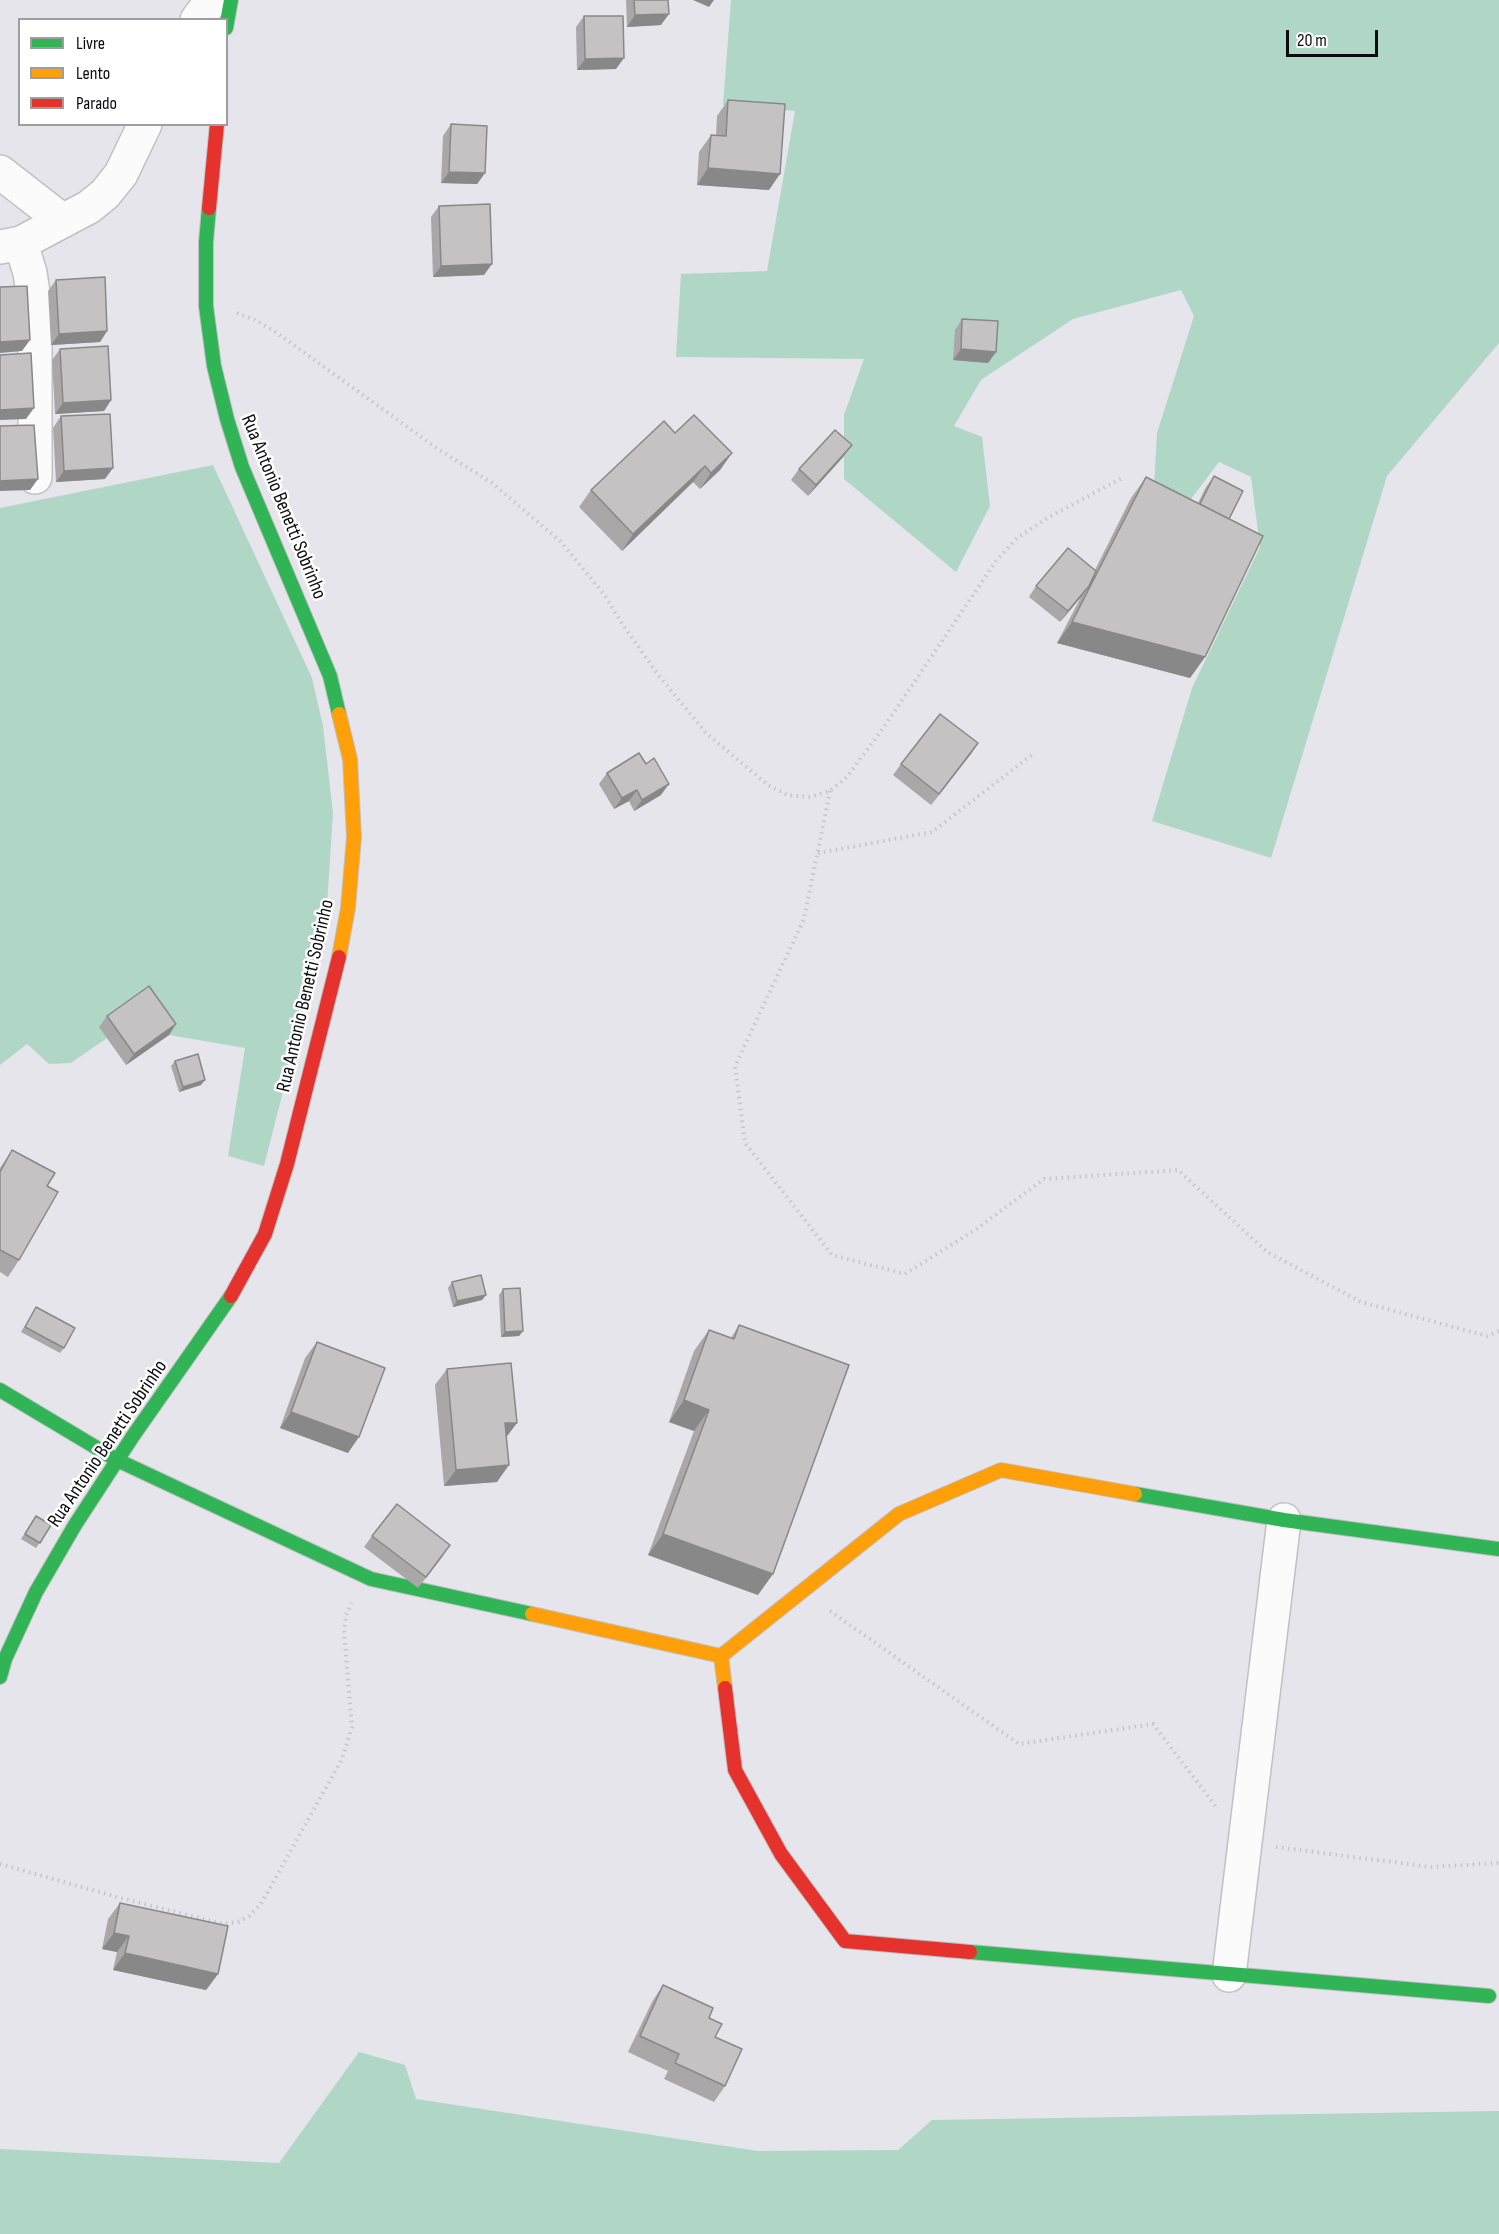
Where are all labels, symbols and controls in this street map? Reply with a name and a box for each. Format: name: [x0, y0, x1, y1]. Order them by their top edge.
legend: [18, 18, 228, 126]
scale bar: [1289, 18, 1380, 56]
text: 20 m: [1297, 30, 1327, 51]
text: Livre: [76, 33, 105, 54]
text: Lento: [76, 63, 110, 84]
text: Parado: [76, 93, 117, 114]
street label: Rua Antonio Benetti Sobrinho: [235, 411, 331, 603]
street label: Rua Antonio Benetti Sobrinho: [272, 897, 340, 1095]
street label: Rua Antonio Benetti Sobrinho: [43, 1356, 173, 1532]

